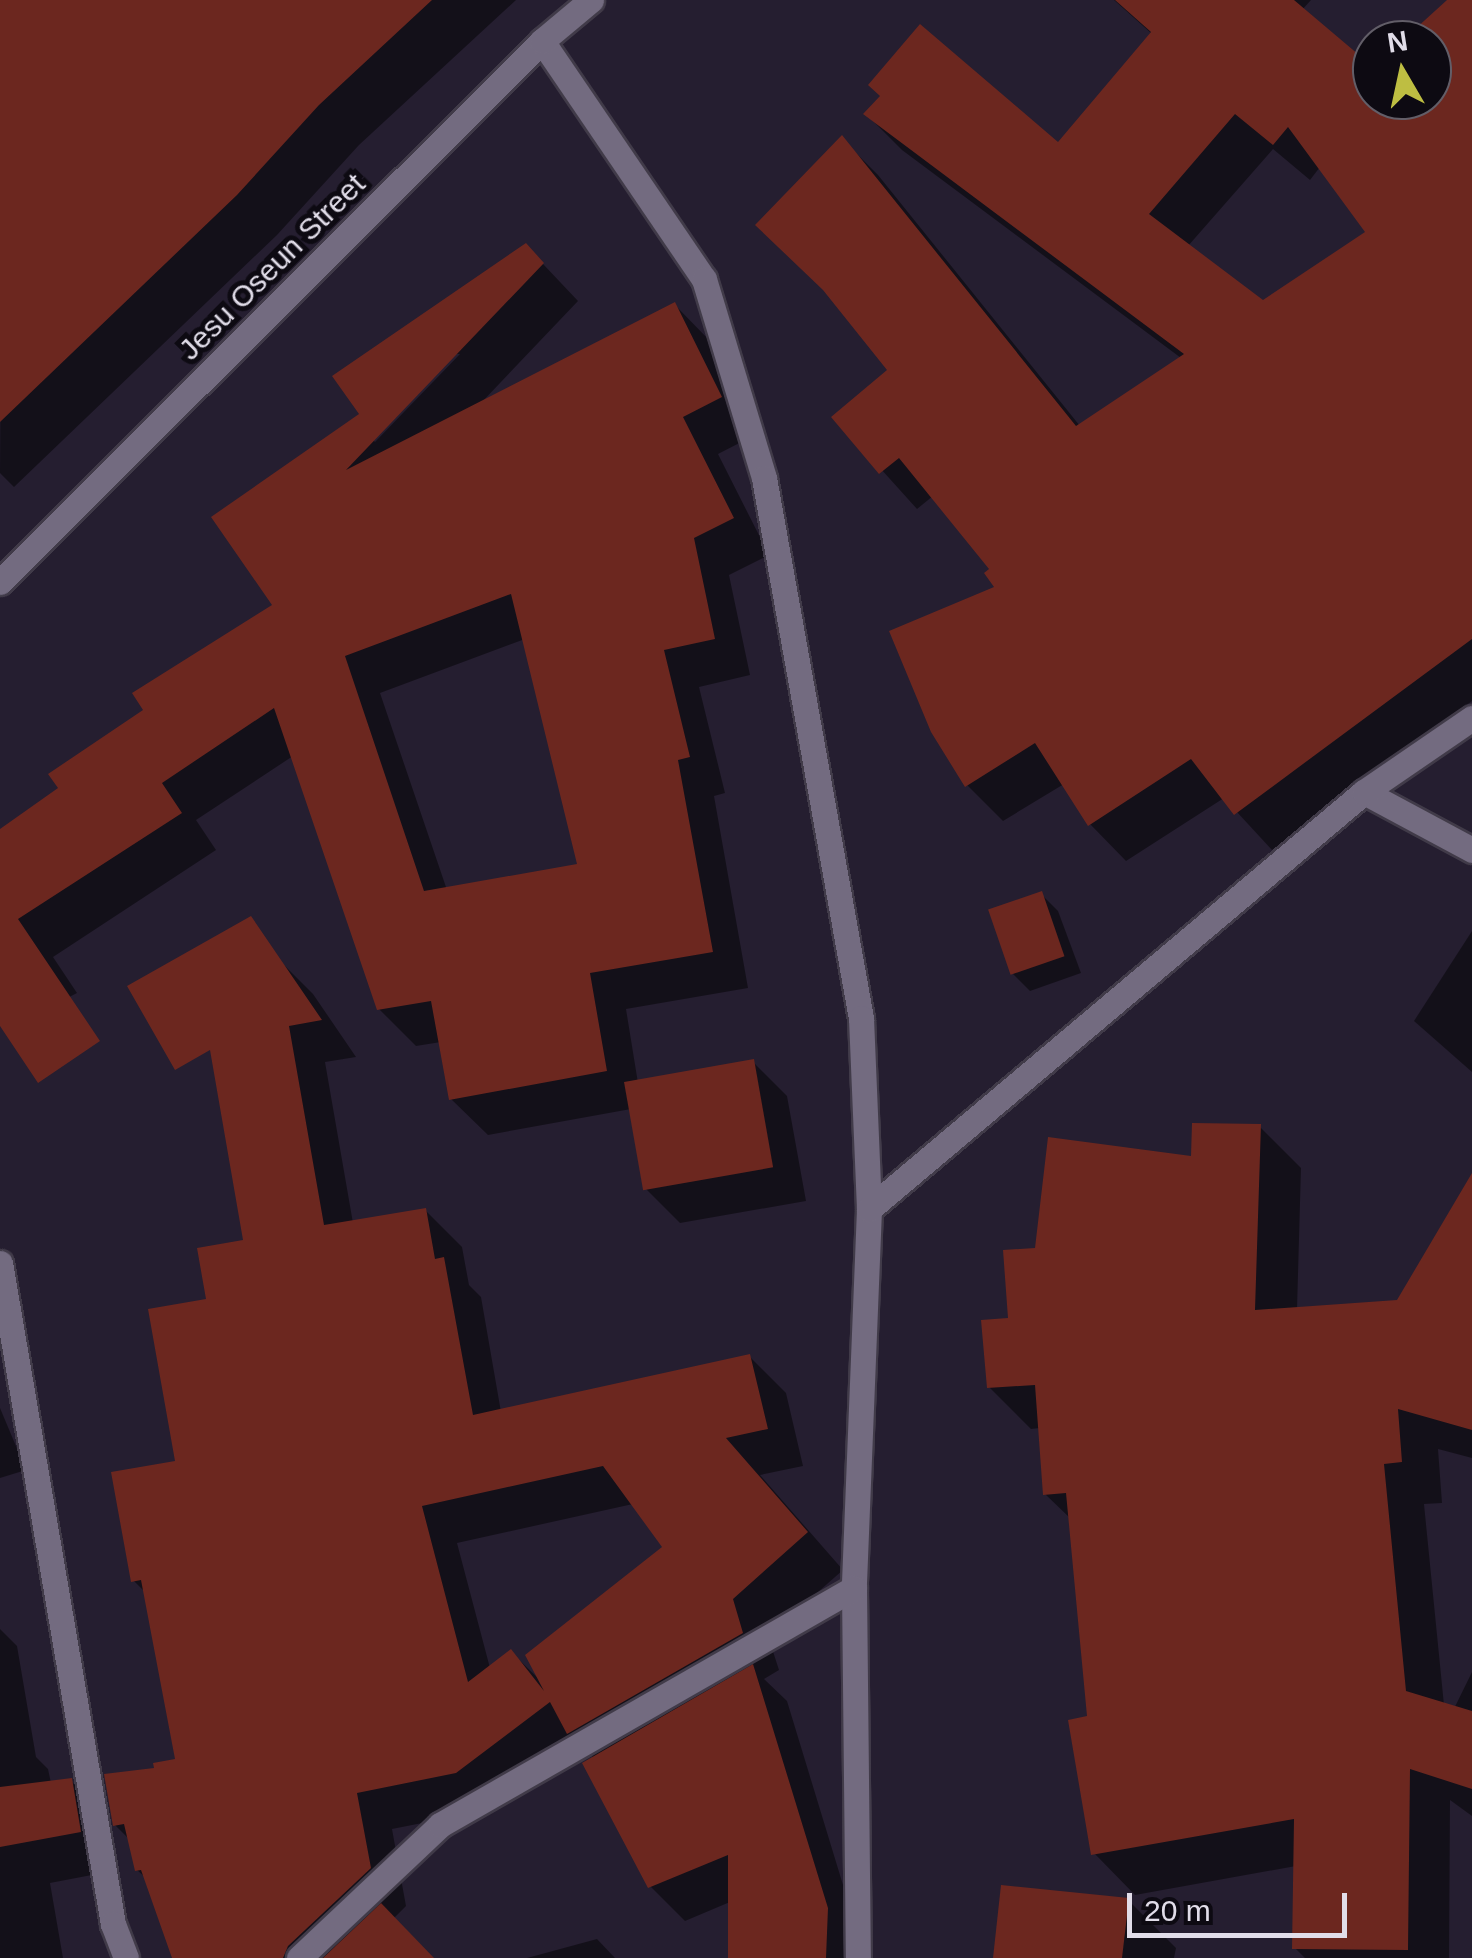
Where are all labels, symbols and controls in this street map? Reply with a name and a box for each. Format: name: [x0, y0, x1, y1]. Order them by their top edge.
north arrow: [1352, 20, 1452, 120]
text: N: [1385, 25, 1410, 59]
street label: Jesu Oseun Street: [171, 166, 373, 368]
scale bar: [1132, 1873, 1352, 1935]
text: 20 m: [1144, 1894, 1211, 1927]

